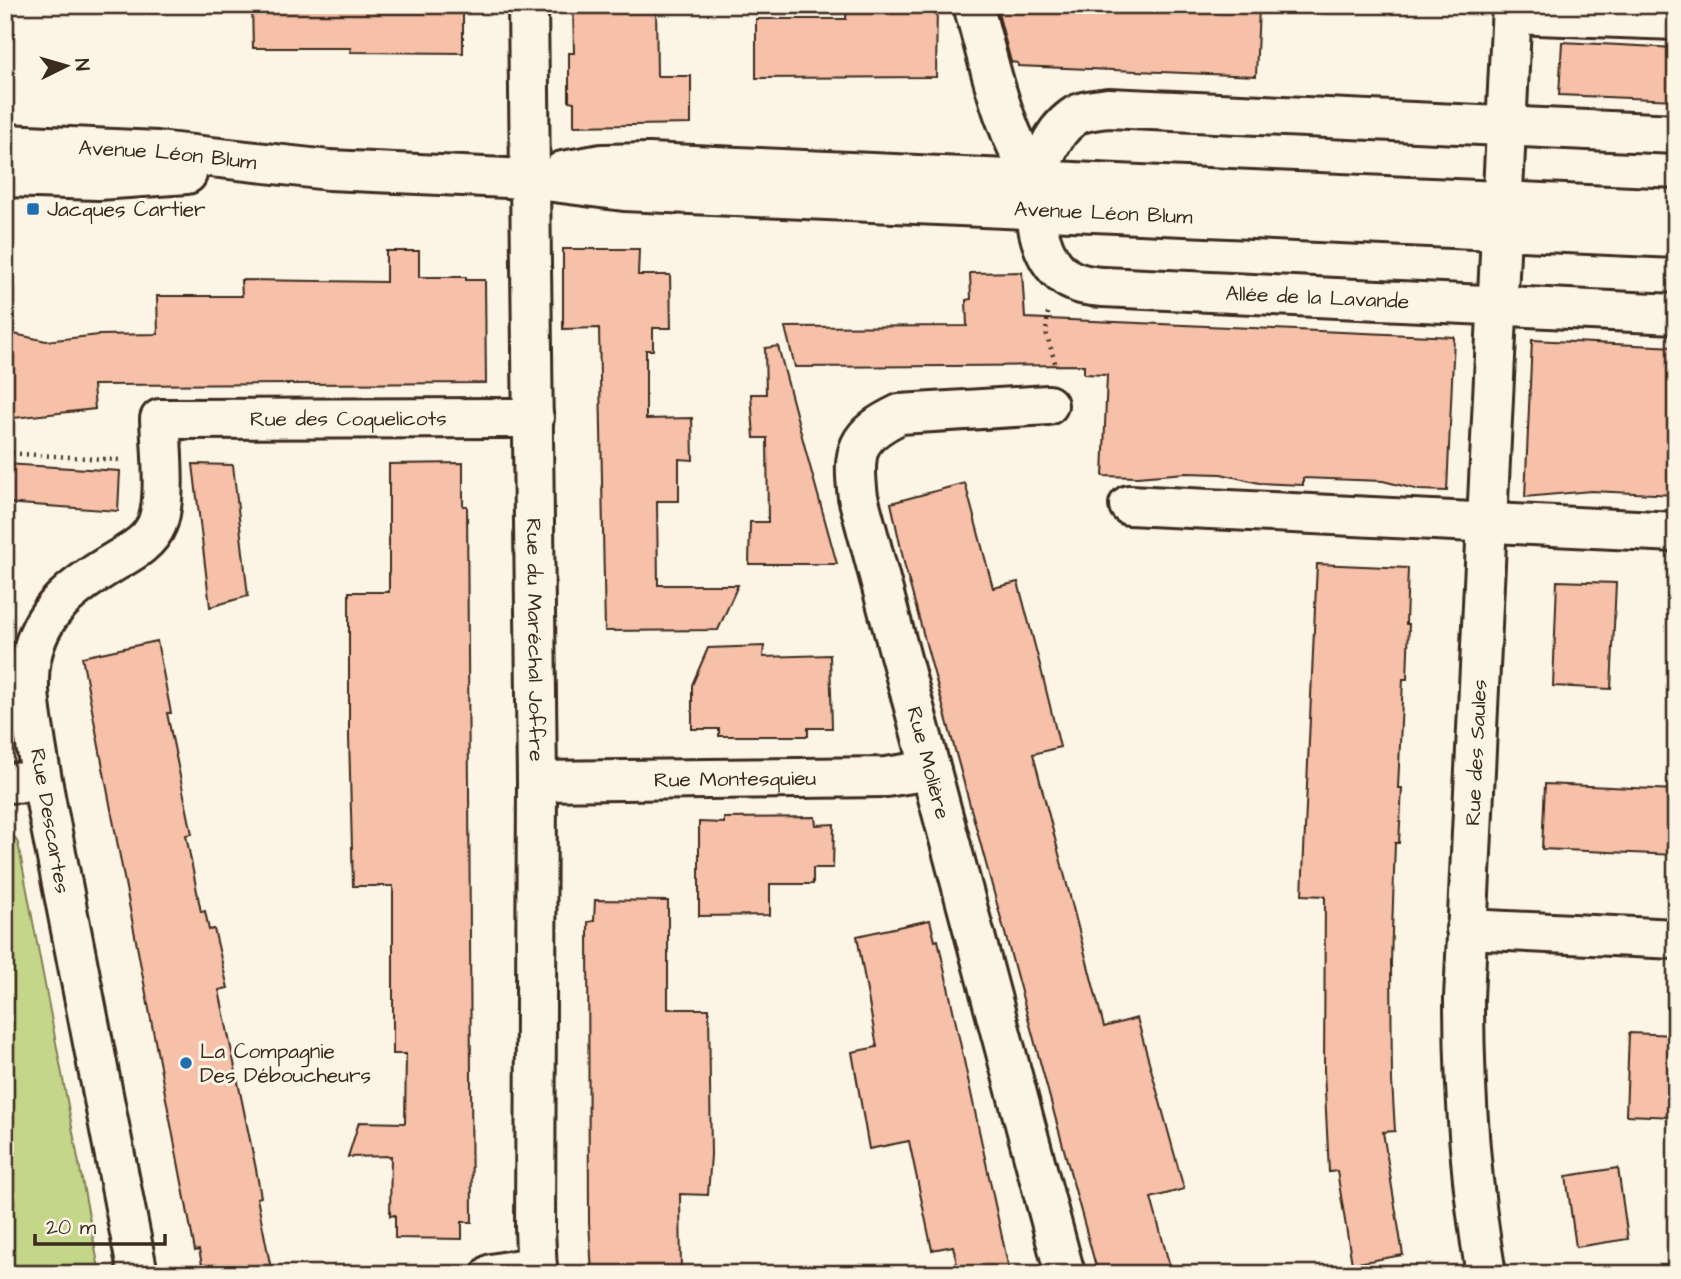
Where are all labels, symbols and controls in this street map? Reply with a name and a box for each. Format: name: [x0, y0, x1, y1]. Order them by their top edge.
north arrow: [32, 32, 102, 102]
text: N: [67, 58, 95, 72]
street label: Avenue Léon Blum: [78, 133, 259, 176]
street label: Avenue Léon Blum: [1013, 194, 1194, 231]
place label: Jacques Cartier: [47, 195, 206, 224]
marker: Jacques Cartier: [25, 201, 41, 217]
street label: Allée de la Lavande: [1225, 278, 1410, 316]
street label: Rue des Coquelicots: [250, 404, 447, 433]
street label: Rue du Maréchal Joffre: [519, 518, 551, 762]
street label: Rue des Saules: [1458, 679, 1494, 826]
street label: Rue Molière: [900, 703, 958, 822]
street label: Rue Descartes: [23, 746, 77, 896]
street label: Rue Montesquieu: [654, 763, 817, 794]
place label: La Compagnie Des Déboucheurs: [200, 1037, 371, 1090]
marker: La Compagnie Des Déboucheurs: [178, 1055, 194, 1071]
scale bar: [35, 1202, 164, 1246]
text: 20 m: [46, 1213, 97, 1242]

